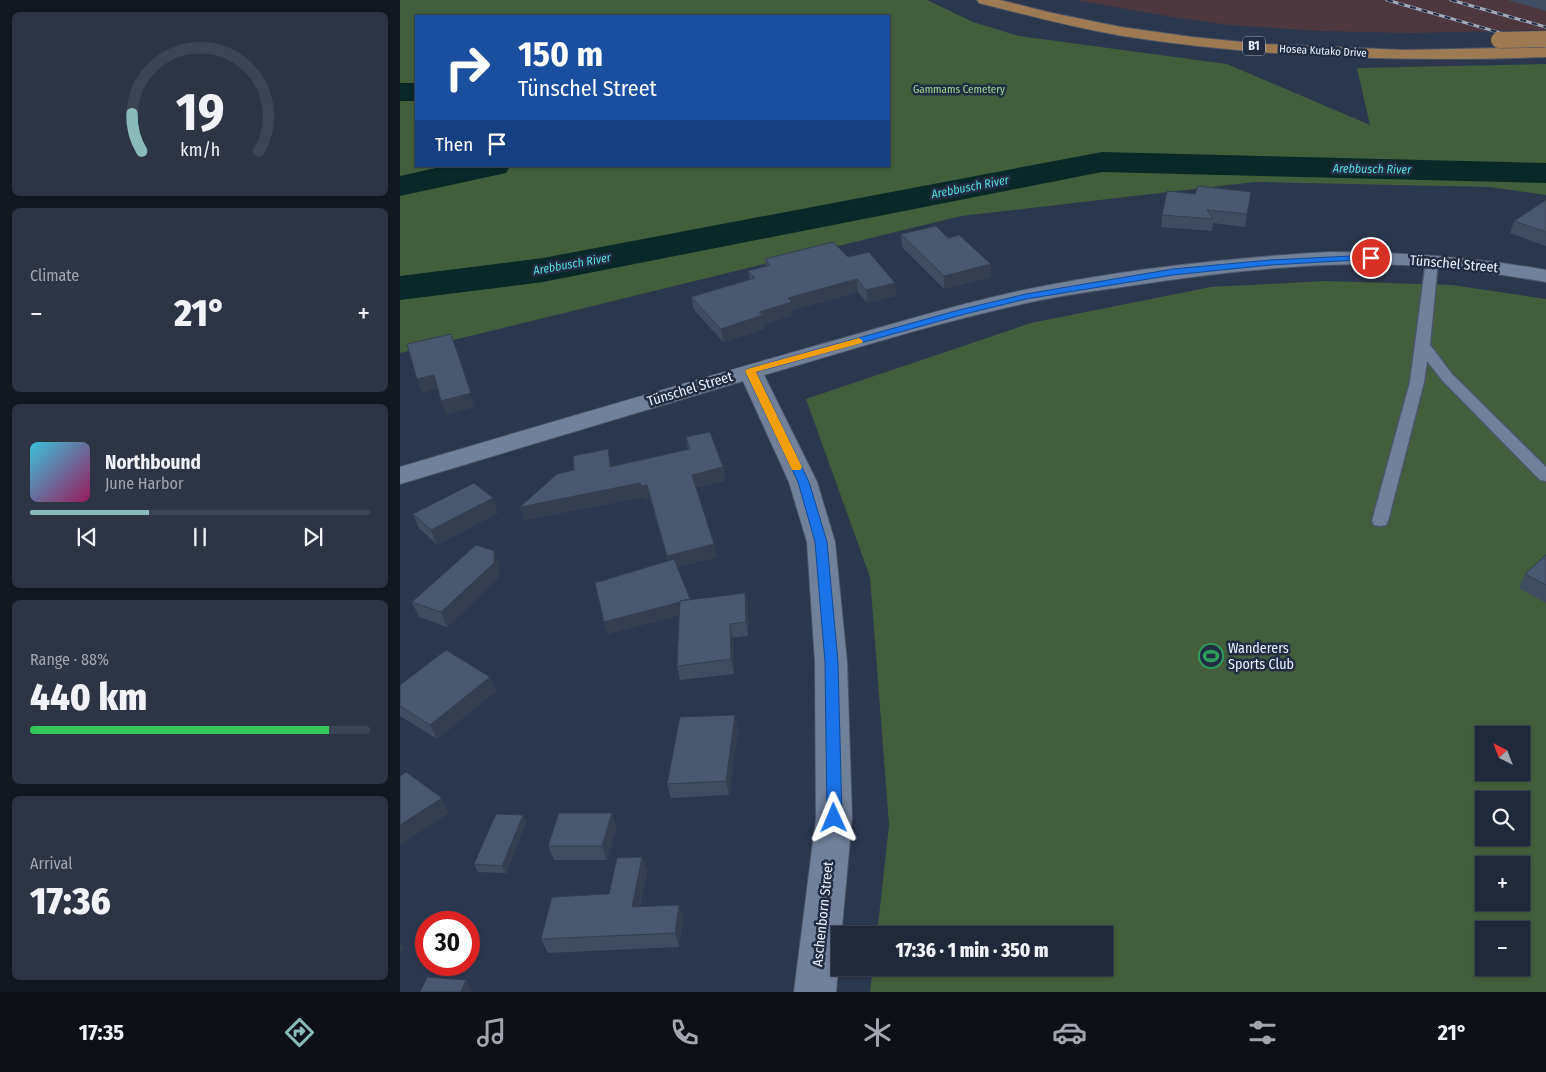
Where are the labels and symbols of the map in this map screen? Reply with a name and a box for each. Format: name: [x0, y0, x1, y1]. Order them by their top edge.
road number: B1: [1243, 36, 1265, 56]
street label: Hosea Kutako Drive: [1279, 42, 1367, 60]
park label: Gammams Cemetery: [913, 83, 1005, 96]
water label: Arebbusch River: [1332, 161, 1412, 177]
water label: Arebbusch River: [929, 172, 1011, 202]
pin: [1350, 237, 1392, 279]
water label: Arebbusch River: [531, 250, 613, 278]
street label: Tünschel Street: [1409, 252, 1499, 276]
street label: Tünschel Street: [645, 368, 735, 410]
place label: Wanderers Sports Club: [1228, 640, 1294, 673]
sports icon: Wanderers Sports Club: [1198, 643, 1224, 669]
north arrow: [1475, 726, 1530, 781]
position arrow: [807, 791, 859, 843]
street label: Aschenborn Street: [809, 860, 837, 968]
speed limit sign: 30: [415, 911, 480, 976]

